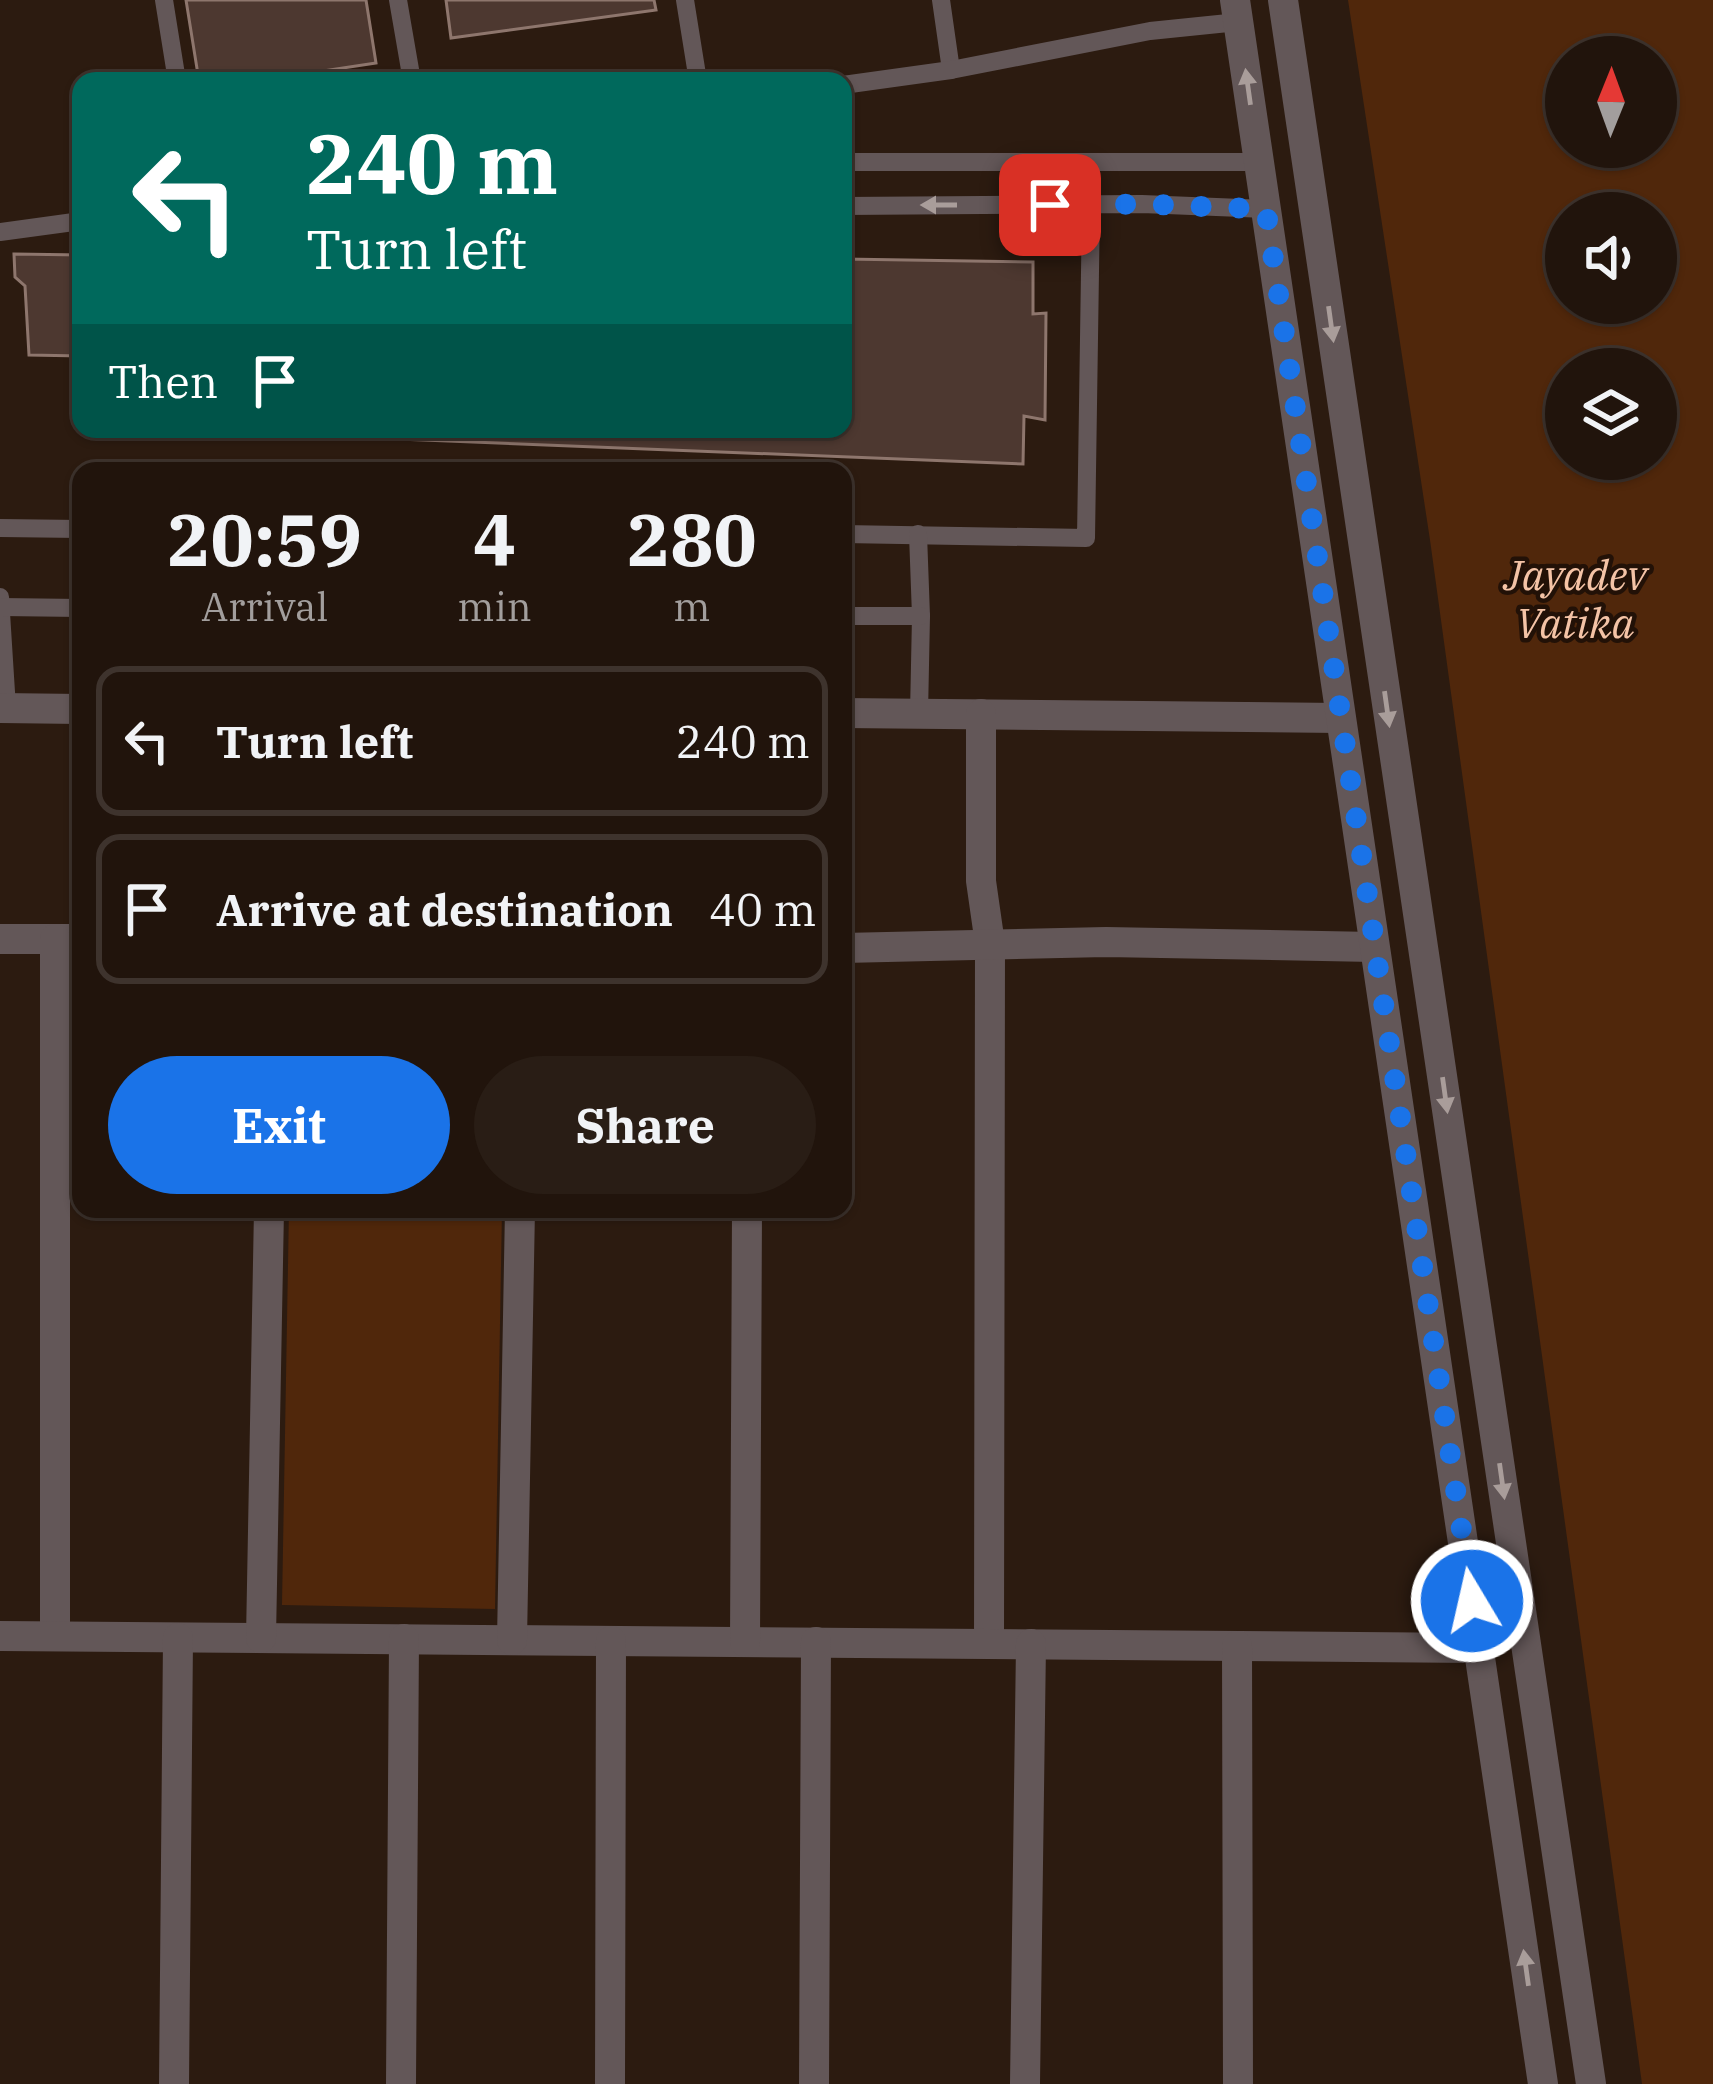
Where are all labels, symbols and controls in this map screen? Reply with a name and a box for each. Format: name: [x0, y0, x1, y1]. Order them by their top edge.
north arrow: [1545, 36, 1677, 168]
map controls: [1545, 36, 1677, 480]
one-way arrow: [1238, 67, 1257, 105]
text: 240 m: [306, 108, 558, 217]
icon: left: [108, 120, 264, 276]
pin: [999, 154, 1101, 256]
icon: arrive: [1017, 172, 1083, 238]
button: sound: [1545, 192, 1677, 324]
one-way arrow: [919, 195, 957, 215]
text: Turn left: [306, 214, 527, 284]
one-way arrow: [1322, 305, 1341, 343]
icon: arrive: [242, 348, 308, 414]
button: layers: [1545, 348, 1677, 480]
text: Then: [108, 352, 218, 410]
text: 20:59: [167, 492, 362, 586]
text: 4: [473, 492, 516, 586]
text: 280: [627, 492, 757, 586]
park label: Jayadev Vatika: [1502, 547, 1650, 650]
text: Arrival: [201, 581, 328, 632]
text: min: [457, 581, 532, 632]
text: m: [673, 581, 710, 632]
one-way arrow: [1378, 691, 1397, 729]
icon: left: [114, 708, 180, 774]
text: Turn left: [216, 712, 413, 770]
text: 240 m: [676, 712, 810, 770]
icon: arrive: [114, 876, 180, 942]
text: Arrive at destination: [216, 880, 673, 938]
text: 40 m: [709, 880, 816, 938]
button: Exit: [108, 1056, 450, 1194]
button: Share: [474, 1056, 816, 1194]
one-way arrow: [1435, 1077, 1454, 1114]
one-way arrow: [1493, 1463, 1512, 1500]
position arrow: [1409, 1538, 1535, 1664]
one-way arrow: [1517, 1949, 1536, 1986]

